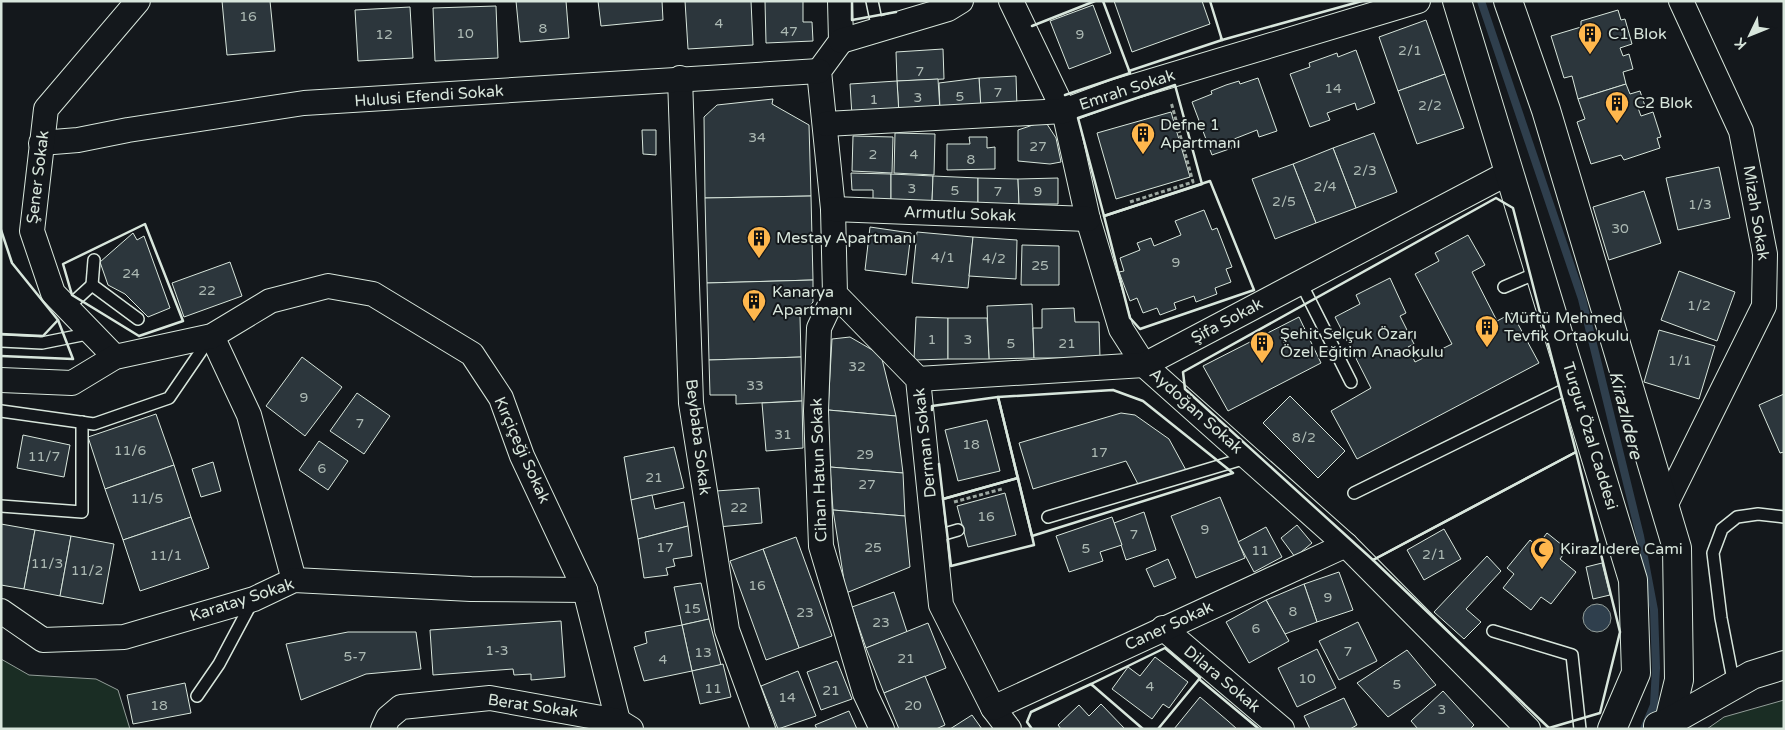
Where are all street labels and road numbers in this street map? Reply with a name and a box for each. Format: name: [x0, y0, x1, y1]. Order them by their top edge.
street label: Emrah Sokak: [1077, 65, 1178, 115]
street label: Hulusi Efendi Sokak: [354, 81, 505, 111]
street label: Şener Sokak: [22, 129, 54, 225]
street label: Mizah Sokak: [1739, 164, 1773, 262]
street label: Armutlu Sokak: [904, 202, 1017, 226]
street label: Şifa Sokak: [1188, 294, 1267, 348]
street label: Turgut Özal Caddesi: [1558, 360, 1622, 512]
street label: Aydoğan Sokak: [1145, 364, 1247, 458]
street label: Beybaba Sokak: [681, 378, 715, 496]
street label: Derman Sokak: [909, 387, 941, 499]
street label: Kırçiçeği Sokak: [490, 394, 555, 507]
street label: Cihan Hatun Sokak: [806, 397, 832, 542]
street label: Karatay Sokak: [187, 574, 297, 626]
street label: Caner Sokak: [1122, 597, 1217, 655]
street label: Dilara Sokak: [1180, 641, 1265, 717]
street label: Berat Sokak: [486, 690, 580, 722]

